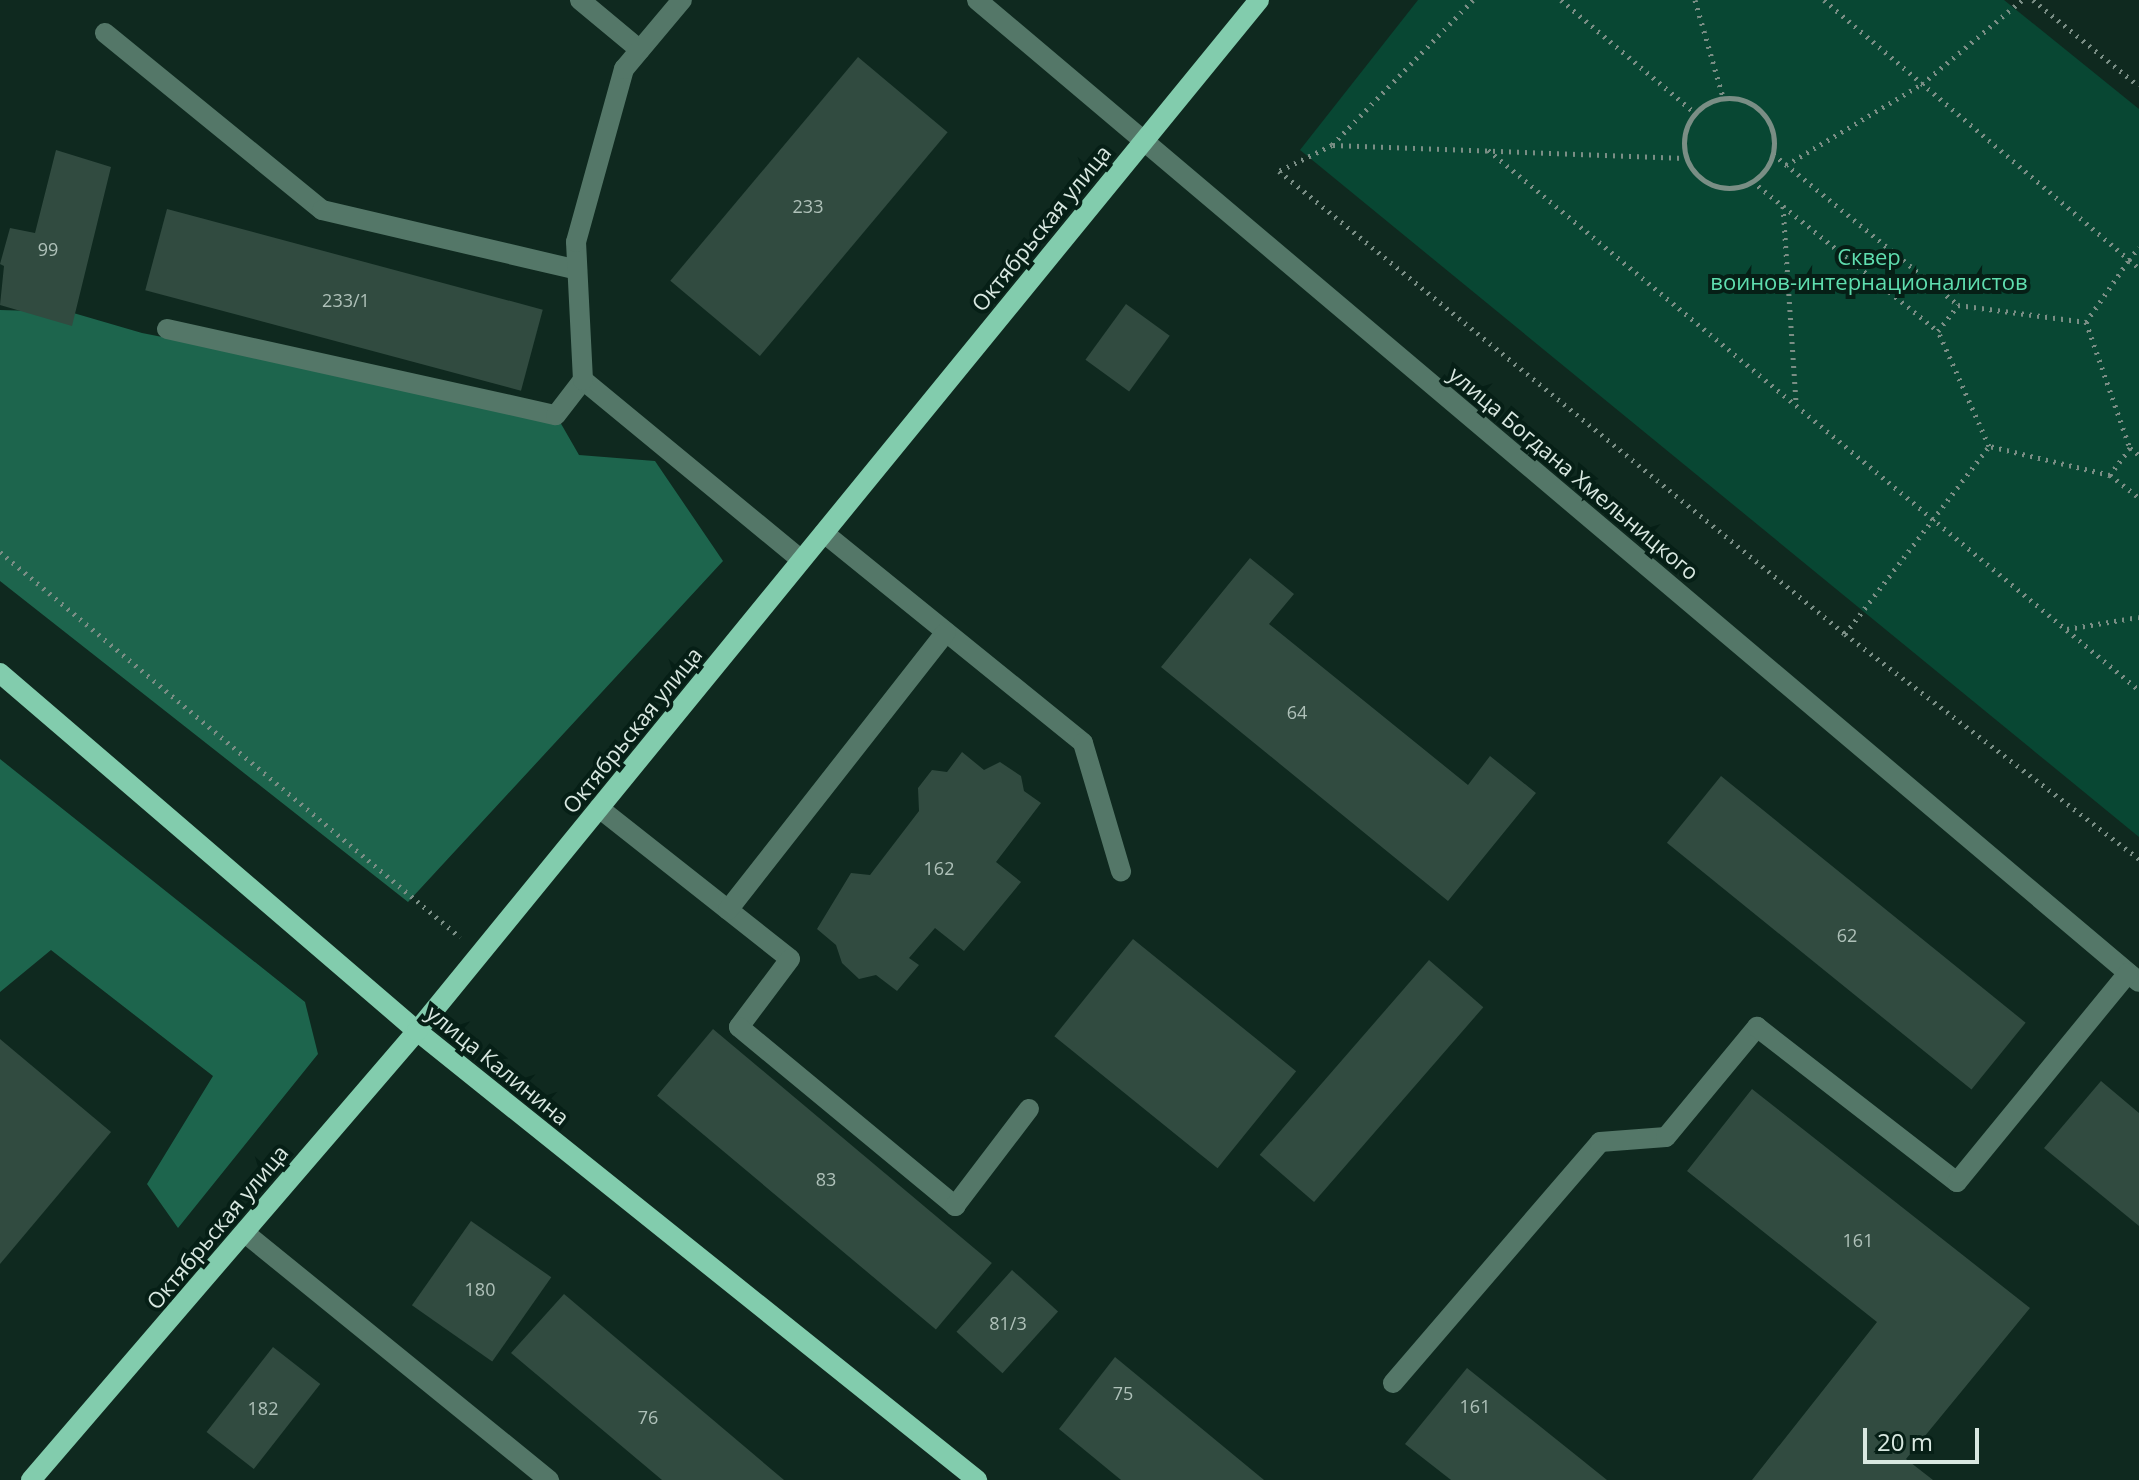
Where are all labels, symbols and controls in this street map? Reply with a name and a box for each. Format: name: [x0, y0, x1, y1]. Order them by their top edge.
street label: Октябрьская улица: [966, 140, 1116, 316]
house number: 233: [793, 195, 823, 217]
house number: 99: [38, 238, 58, 260]
park label: Сквер воинов-интернационалистов: [1710, 243, 2028, 294]
house number: 233/1: [322, 289, 370, 311]
street label: улица Богдана Хмельницкого: [1444, 361, 1704, 585]
street label: Октябрьская улица: [557, 642, 707, 818]
house number: 64: [1287, 701, 1307, 723]
house number: 162: [924, 857, 954, 879]
house number: 62: [1837, 924, 1857, 946]
street label: улица Калинина: [421, 999, 575, 1131]
street label: Октябрьская улица: [141, 1140, 293, 1314]
house number: 83: [816, 1168, 836, 1190]
house number: 161: [1843, 1229, 1873, 1251]
house number: 180: [465, 1278, 495, 1300]
house number: 81/3: [989, 1312, 1027, 1334]
house number: 75: [1113, 1382, 1133, 1404]
house number: 161: [1460, 1395, 1490, 1417]
house number: 182: [248, 1397, 278, 1419]
house number: 76: [638, 1406, 658, 1428]
scale bar: [1867, 1412, 1983, 1462]
text: 20 m: [1877, 1425, 1933, 1458]

